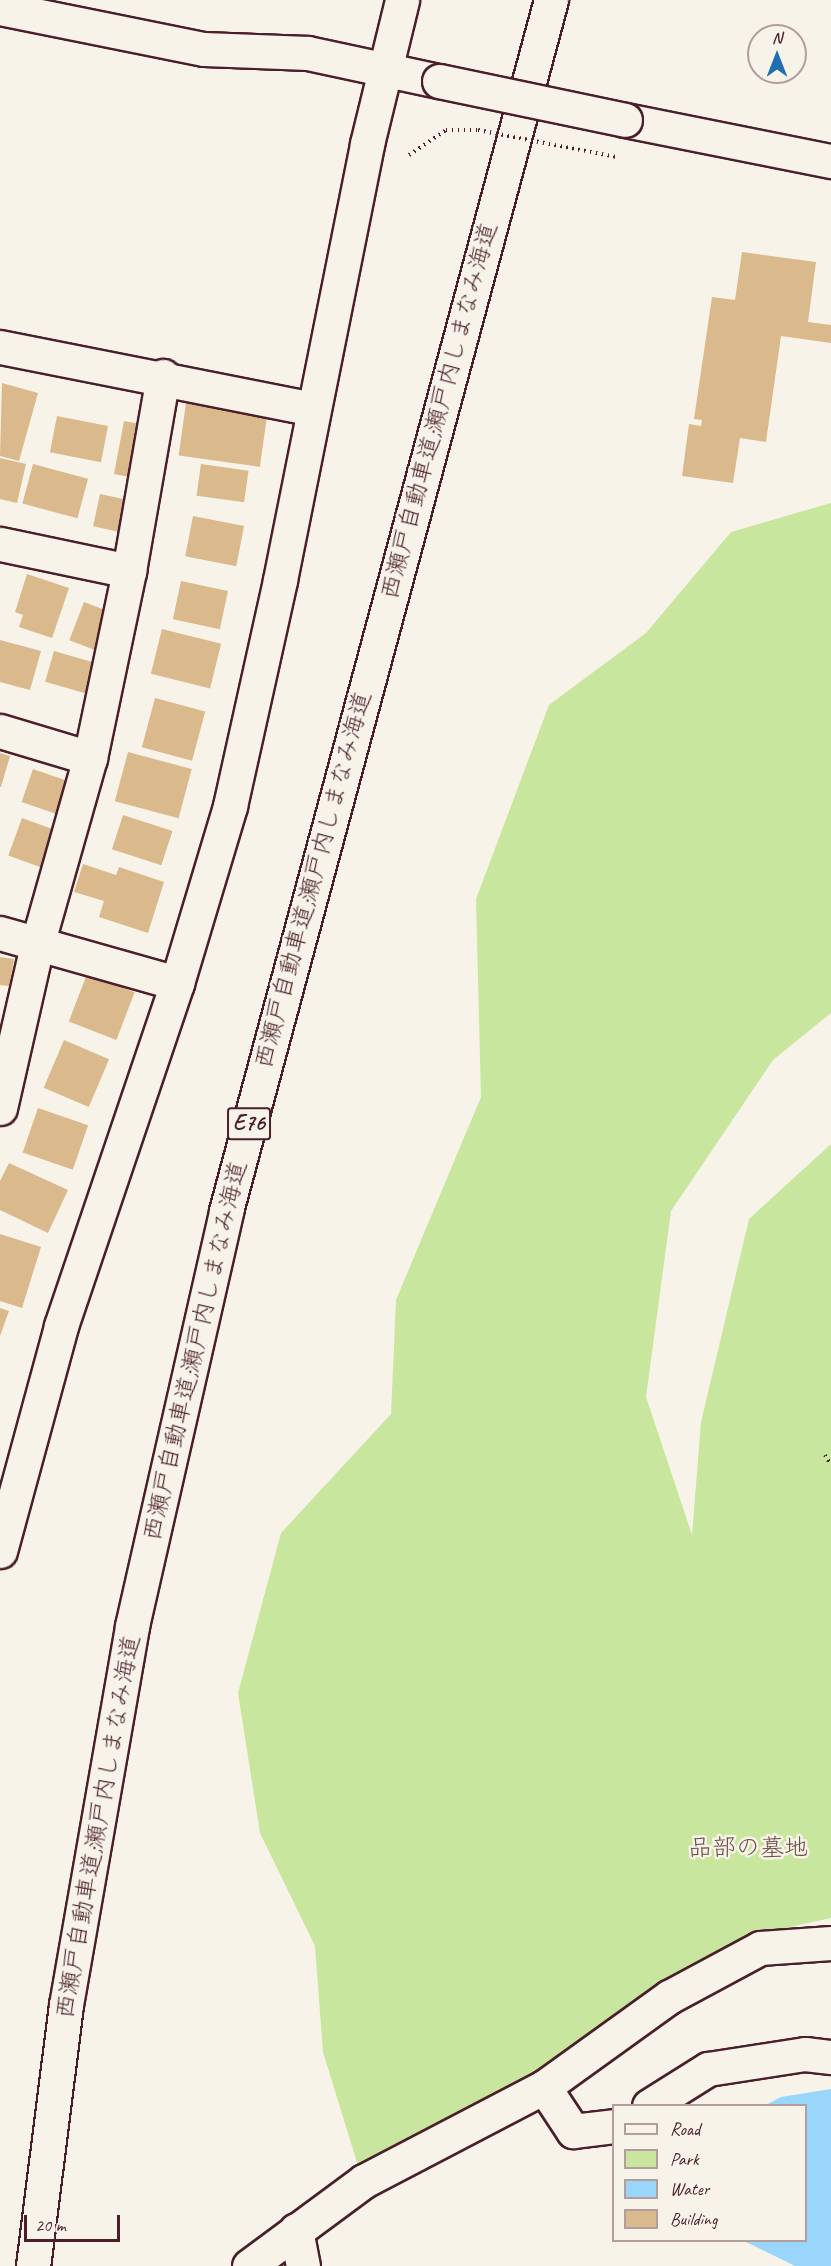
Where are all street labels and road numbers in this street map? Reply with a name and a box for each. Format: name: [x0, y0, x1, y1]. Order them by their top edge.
street label: 西瀬戸自動車道;瀬戸内しまなみ海道: [375, 220, 503, 602]
street label: 西瀬戸自動車道;瀬戸内しまなみ海道: [249, 689, 377, 1071]
road number: E76: [226, 1105, 272, 1143]
street label: 西瀬戸自動車道;瀬戸内しまなみ海道: [137, 1158, 253, 1544]
street label: 西瀬戸自動車道;瀬戸内しまなみ海道: [50, 1633, 146, 2021]

